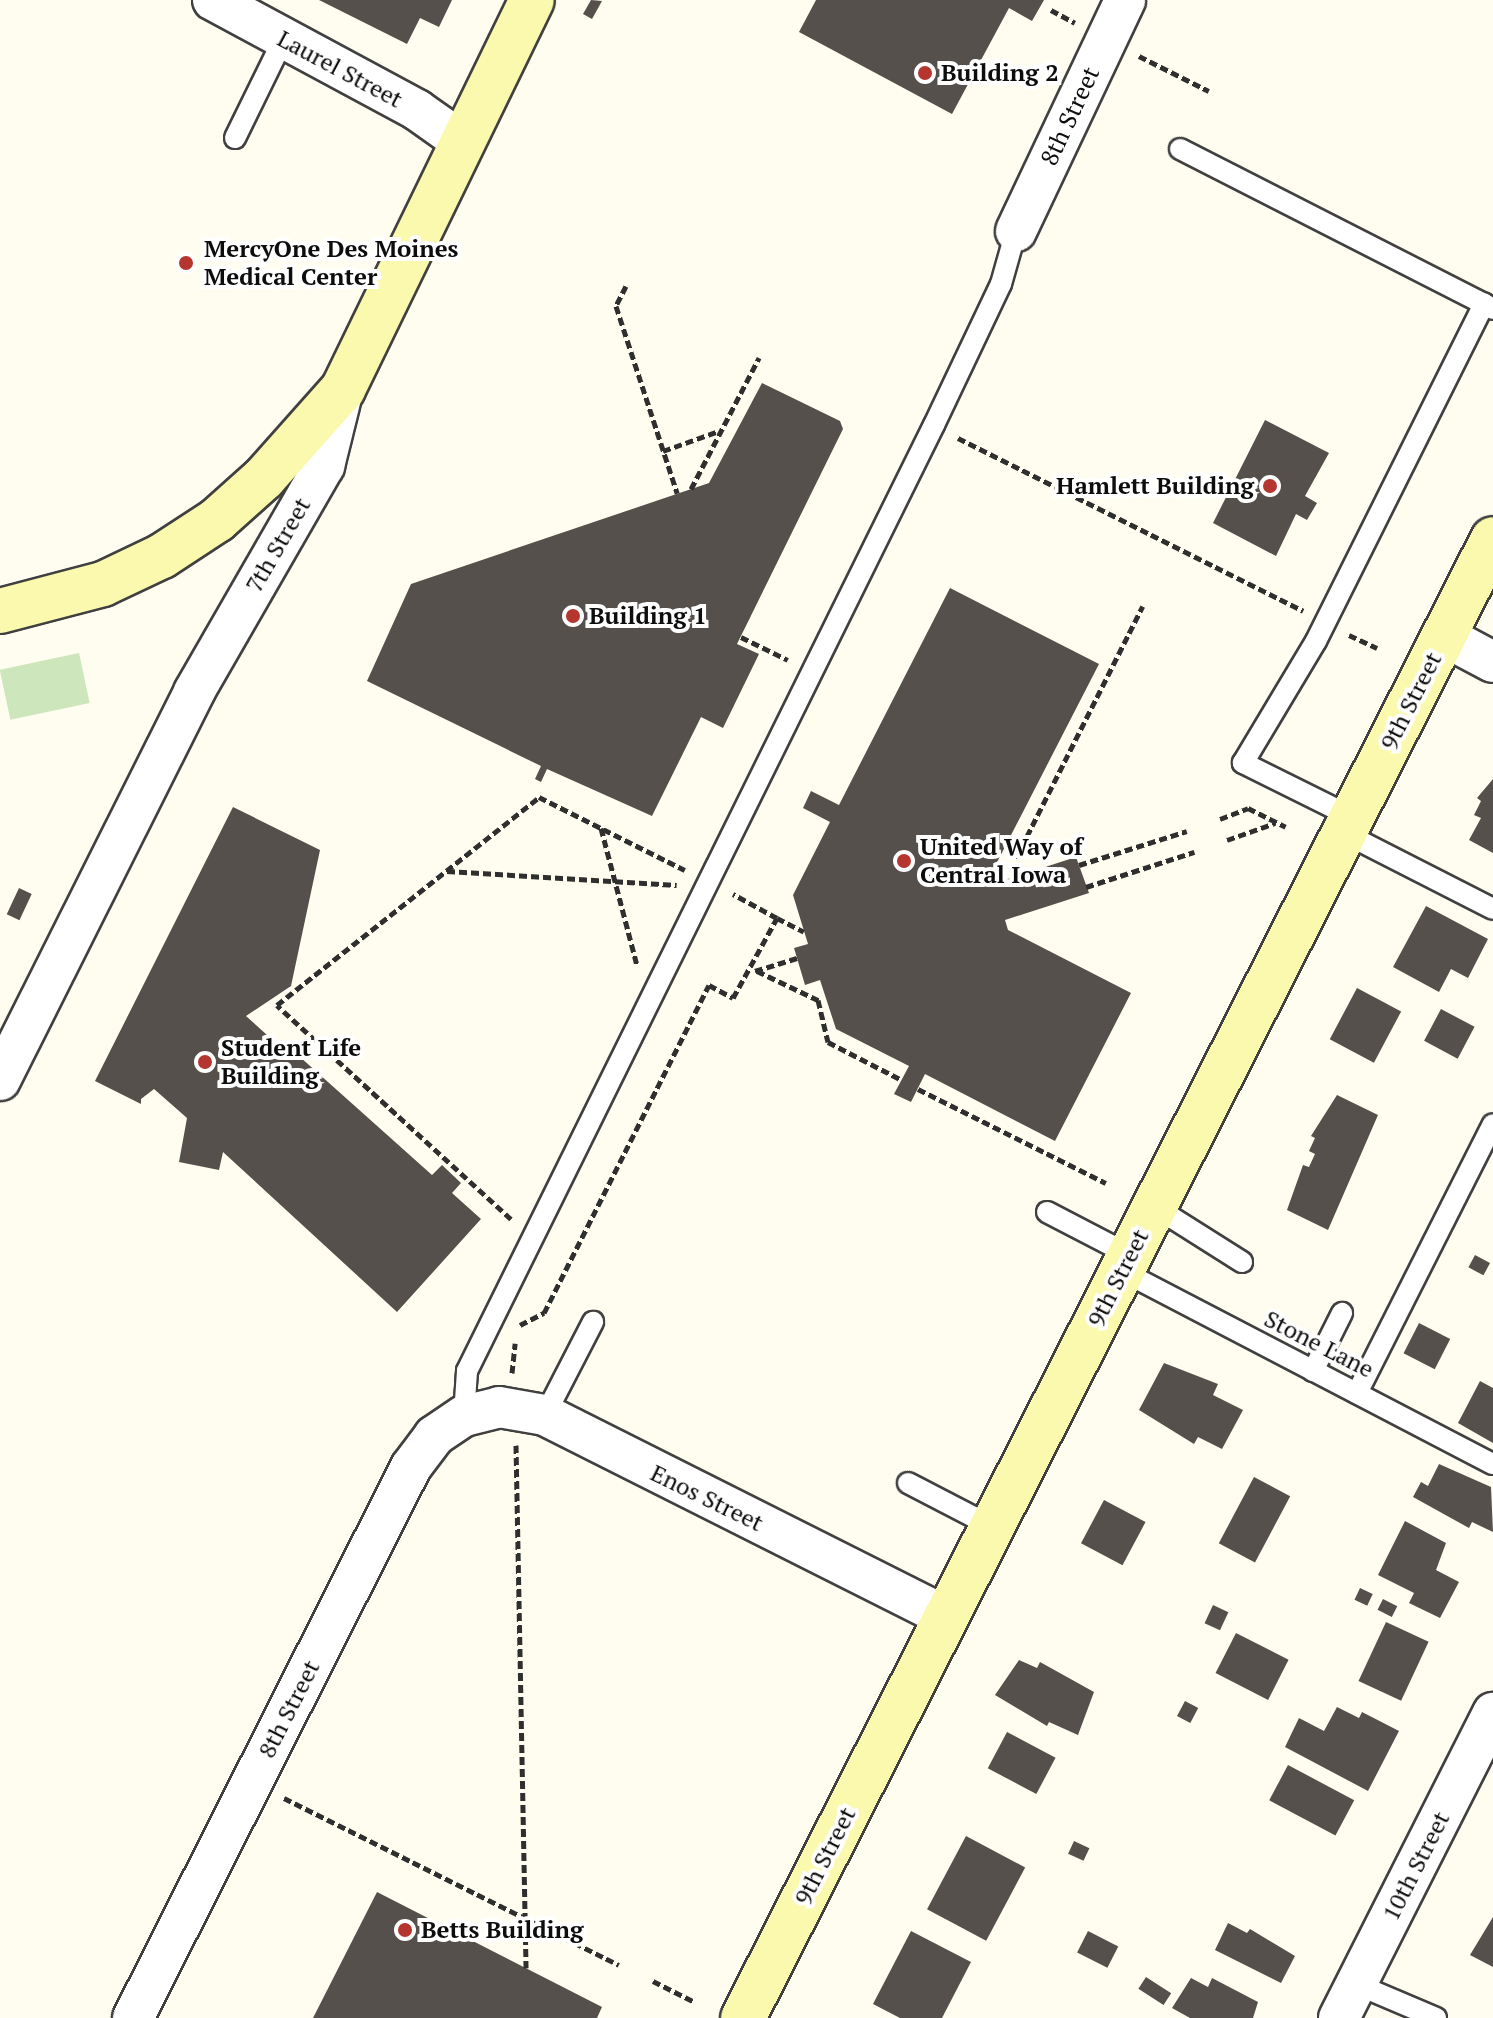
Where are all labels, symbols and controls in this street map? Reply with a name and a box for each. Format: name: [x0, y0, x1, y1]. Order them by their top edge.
street label: Laurel Street: [273, 24, 407, 114]
place label: Building 2: [941, 59, 1059, 87]
street label: 8th Street: [1035, 62, 1105, 170]
marker: Building 2: [916, 64, 934, 82]
place label: MercyOne Des Moines Medical Center: [204, 235, 458, 291]
marker: MercyOne Des Moines Medical Center: [175, 252, 197, 274]
place label: Hamlett Building: [1056, 472, 1254, 500]
marker: Hamlett Building: [1261, 477, 1279, 495]
street label: 7th Street: [239, 492, 317, 598]
place label: Building 1: [589, 602, 707, 630]
marker: Building 1: [564, 607, 582, 625]
street label: 9th Street: [1374, 647, 1448, 755]
place label: United Way of Central Iowa: [920, 833, 1083, 889]
marker: United Way of Central Iowa: [895, 852, 913, 870]
place label: Student Life Building: [221, 1034, 361, 1090]
marker: Student Life Building: [196, 1053, 214, 1071]
street label: 9th Street: [1081, 1224, 1155, 1332]
street label: Stone Lane: [1260, 1304, 1378, 1384]
street label: Enos Street: [646, 1458, 768, 1538]
street label: 8th Street: [252, 1655, 326, 1763]
street label: 9th Street: [788, 1802, 862, 1910]
street label: 10th Street: [1376, 1807, 1456, 1925]
place label: Betts Building: [421, 1916, 584, 1944]
marker: Betts Building: [396, 1921, 414, 1939]

